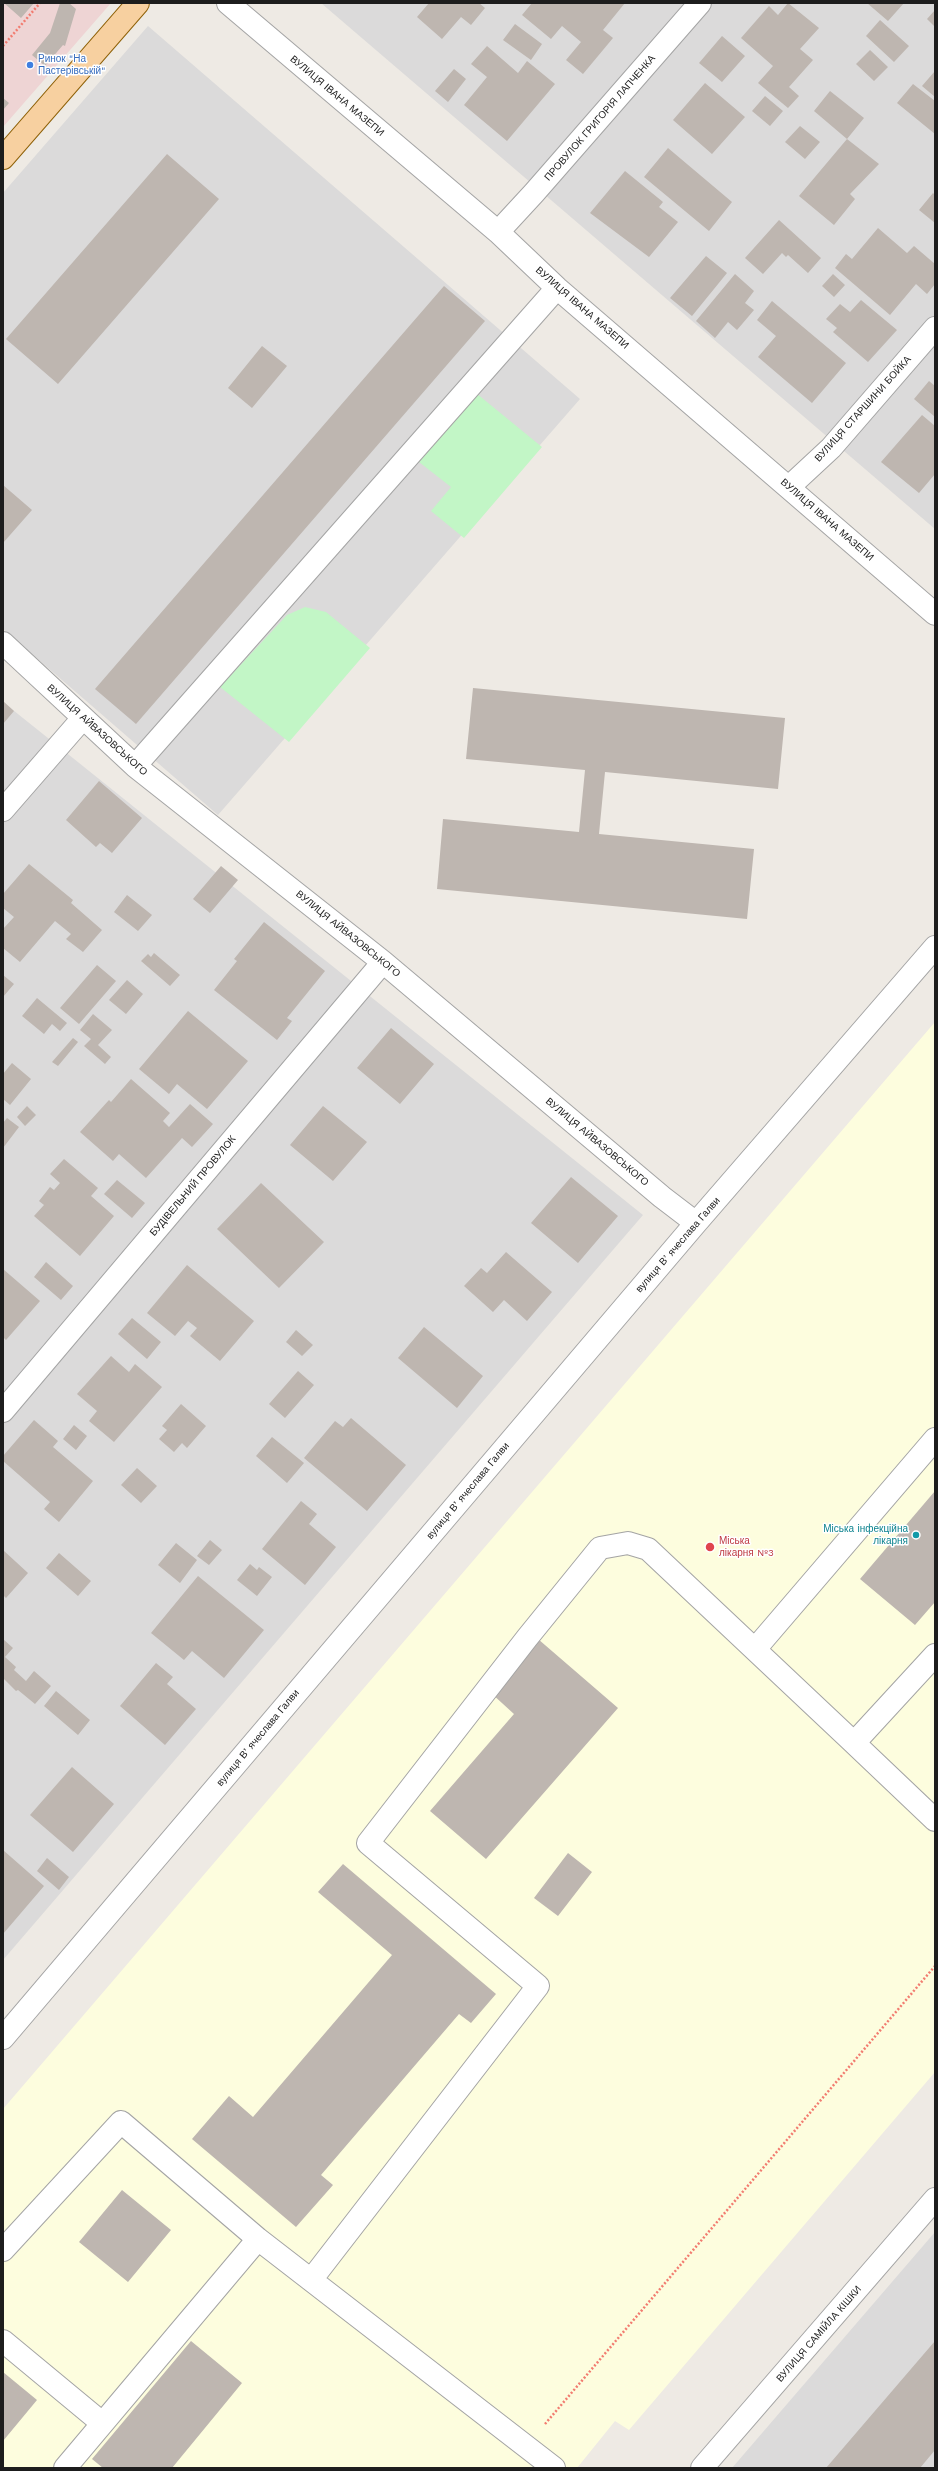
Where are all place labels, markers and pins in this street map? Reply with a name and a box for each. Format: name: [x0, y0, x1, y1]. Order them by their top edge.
place label: Ринок "На Пастерівській": [38, 53, 105, 76]
marker: Ринок "На Пастерівській": [25, 60, 35, 70]
place label: Міська інфекційна лікарня: [823, 1523, 908, 1546]
marker: Міська інфекційна лікарня: [911, 1530, 921, 1540]
place label: Міська лікарня №3: [719, 1535, 774, 1558]
marker: Міська лікарня №3: [704, 1541, 716, 1553]

